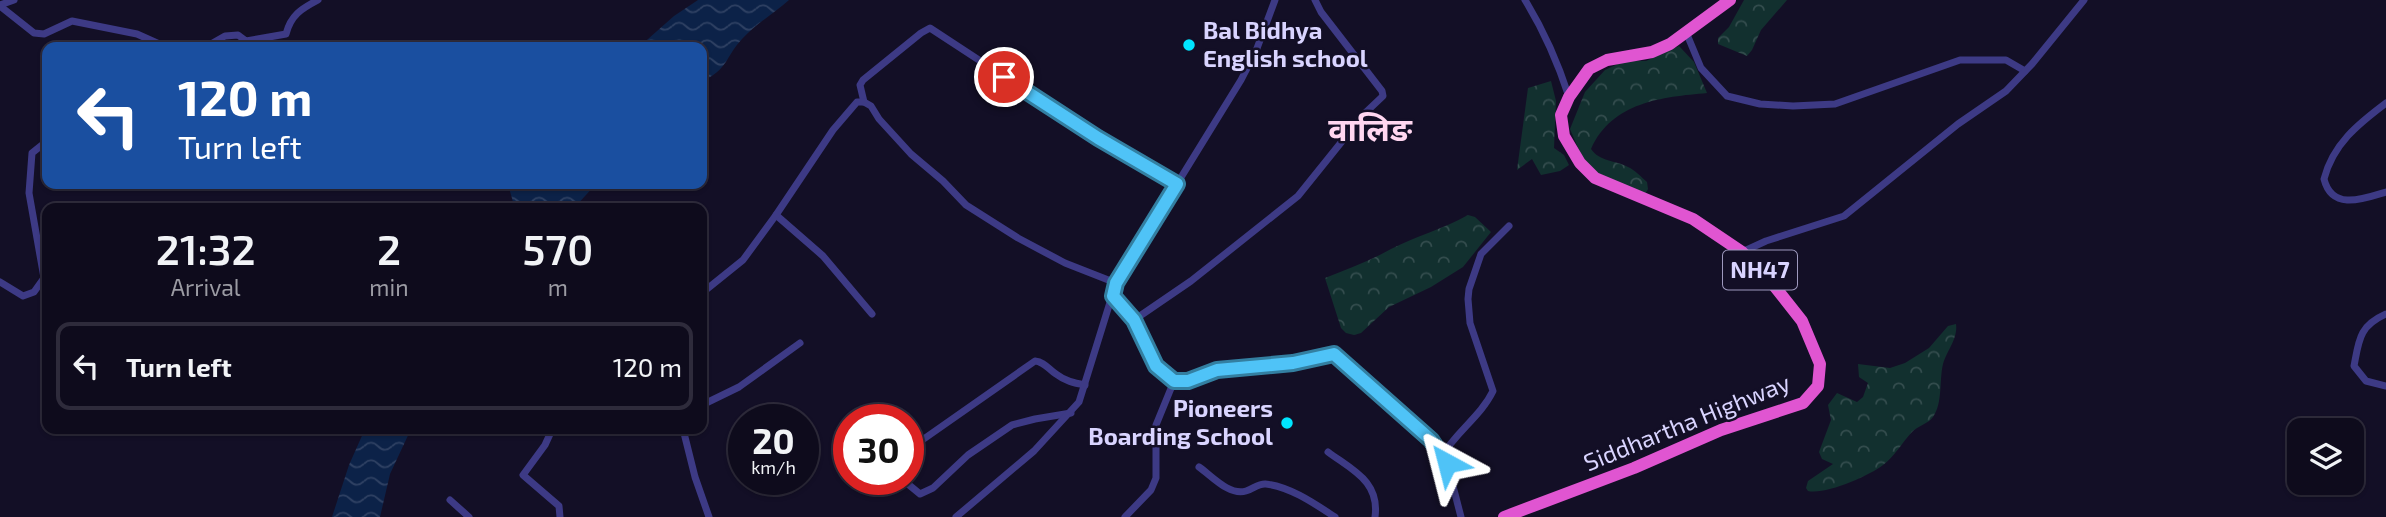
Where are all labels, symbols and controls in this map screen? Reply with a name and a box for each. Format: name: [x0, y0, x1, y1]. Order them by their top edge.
place label: Bal Bidhya English school: [1203, 15, 1368, 72]
marker: Bal Bidhya English school: [1181, 37, 1197, 53]
pin: [974, 47, 1034, 107]
icon: arrive: [985, 58, 1023, 96]
text: 120 m: [178, 67, 312, 126]
icon: left: [63, 70, 154, 161]
district label: वालिङ: [1328, 109, 1413, 147]
text: Turn left: [178, 127, 302, 165]
text: 21:32: [156, 223, 256, 273]
text: 2: [377, 223, 401, 273]
text: 570: [522, 223, 593, 273]
road number: NH47: [1723, 250, 1797, 290]
text: Arrival: [171, 273, 241, 301]
text: min: [369, 273, 409, 301]
text: m: [548, 273, 568, 301]
icon: left: [67, 347, 105, 385]
text: Turn left: [126, 351, 232, 382]
text: 120 m: [613, 351, 682, 382]
street label: Siddhartha Highway: [1579, 367, 1794, 476]
place label: Pioneers Boarding School: [1088, 393, 1273, 450]
speed limit sign: 30: [833, 404, 924, 495]
marker: Pioneers Boarding School: [1279, 415, 1295, 431]
map controls: [2287, 418, 2364, 495]
button: layers: [2287, 418, 2364, 495]
text: 20: [752, 419, 795, 461]
position arrow: [1410, 426, 1484, 500]
text: km/h: [751, 456, 796, 478]

